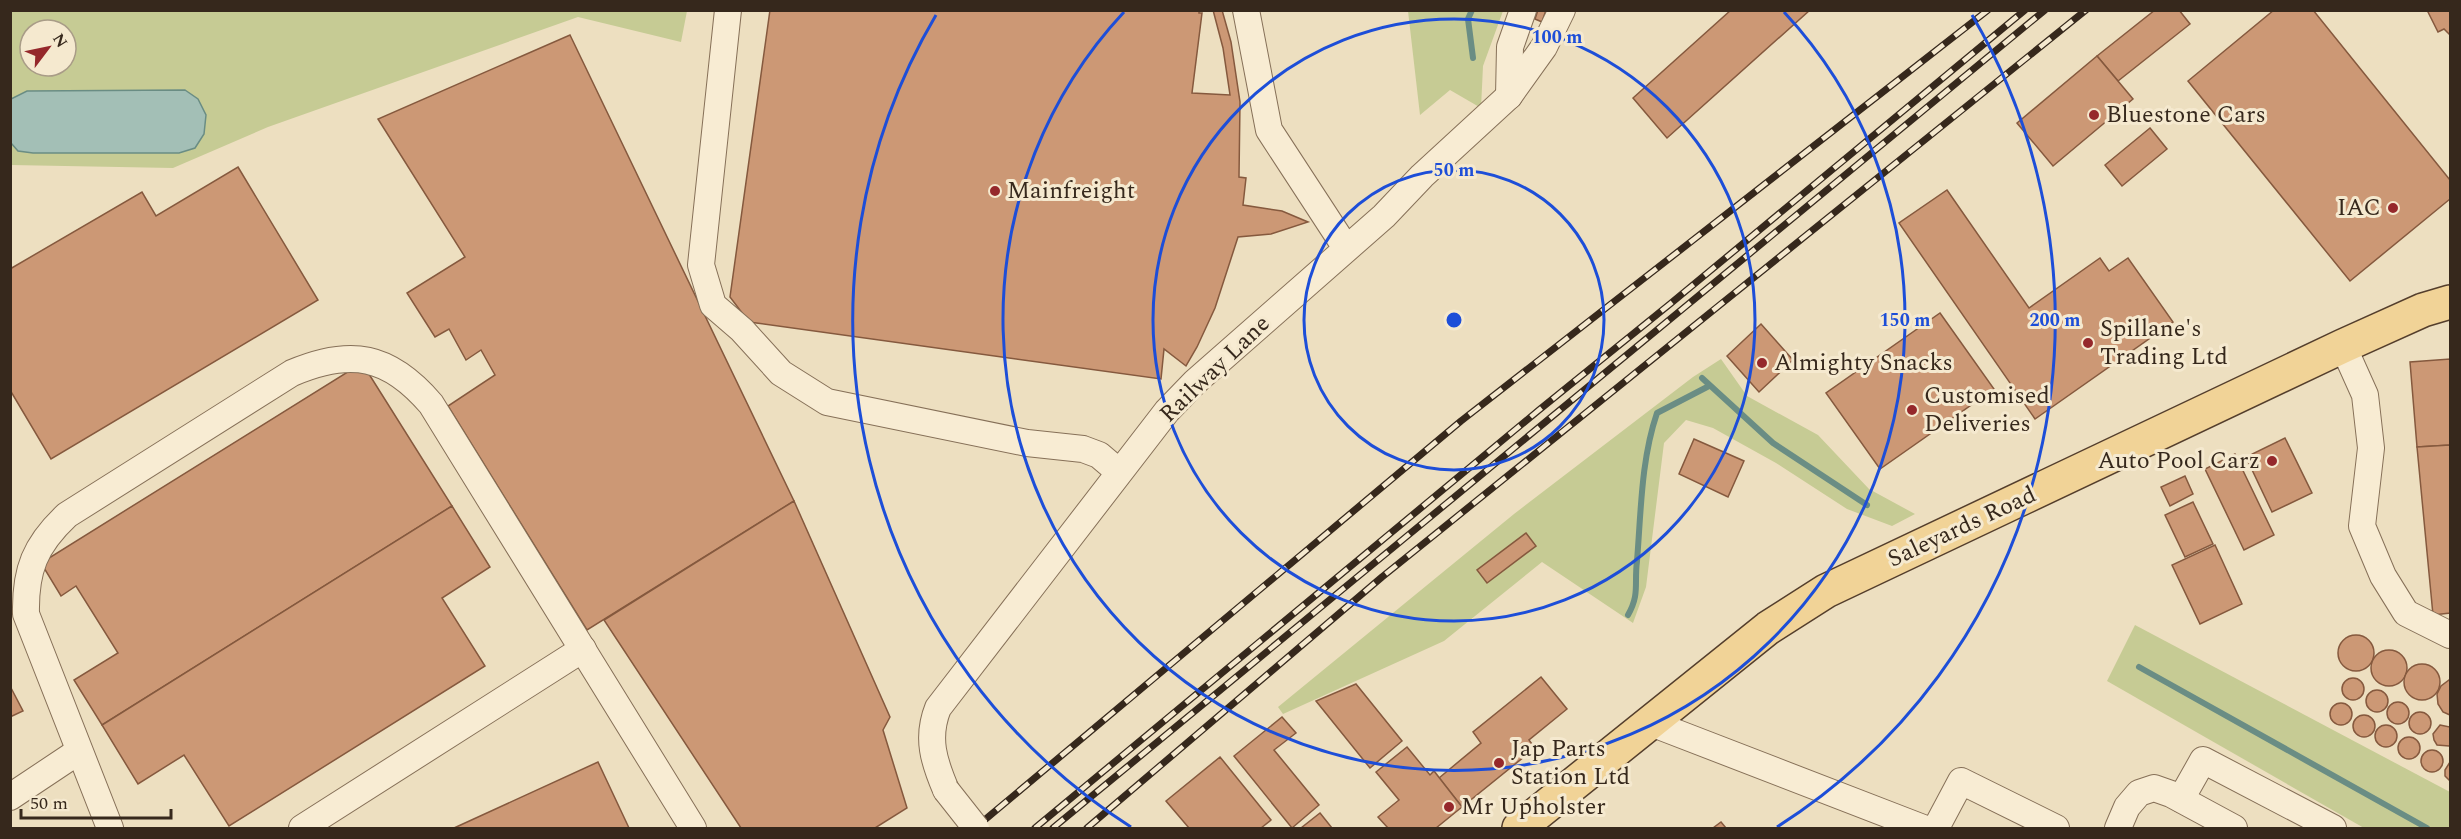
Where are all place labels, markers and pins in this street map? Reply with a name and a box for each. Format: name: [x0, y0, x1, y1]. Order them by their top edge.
place label: Bluestone Cars: [2106, 97, 2266, 133]
marker: Bluestone Cars: [2087, 108, 2101, 122]
place label: Mainfreight: [1007, 173, 1135, 209]
marker: Mainfreight: [988, 184, 1002, 198]
place label: IAC: [2337, 190, 2381, 226]
marker: IAC: [2386, 201, 2400, 215]
centre of rings: [1444, 310, 1464, 330]
place label: Spillane's Trading Ltd: [2100, 311, 2228, 375]
marker: Spillane's Trading Ltd: [2081, 336, 2095, 350]
place label: Almighty Snacks: [1774, 345, 1953, 381]
marker: Almighty Snacks: [1755, 356, 1769, 370]
place label: Customised Deliveries: [1924, 378, 2050, 442]
marker: Customised Deliveries: [1905, 403, 1919, 417]
place label: Auto Pool Carz: [2097, 443, 2260, 479]
marker: Auto Pool Carz: [2265, 454, 2279, 468]
place label: Jap Parts Station Ltd: [1511, 731, 1630, 795]
marker: Jap Parts Station Ltd: [1492, 756, 1506, 770]
place label: Mr Upholster: [1461, 789, 1606, 825]
marker: Mr Upholster: [1442, 800, 1456, 814]

